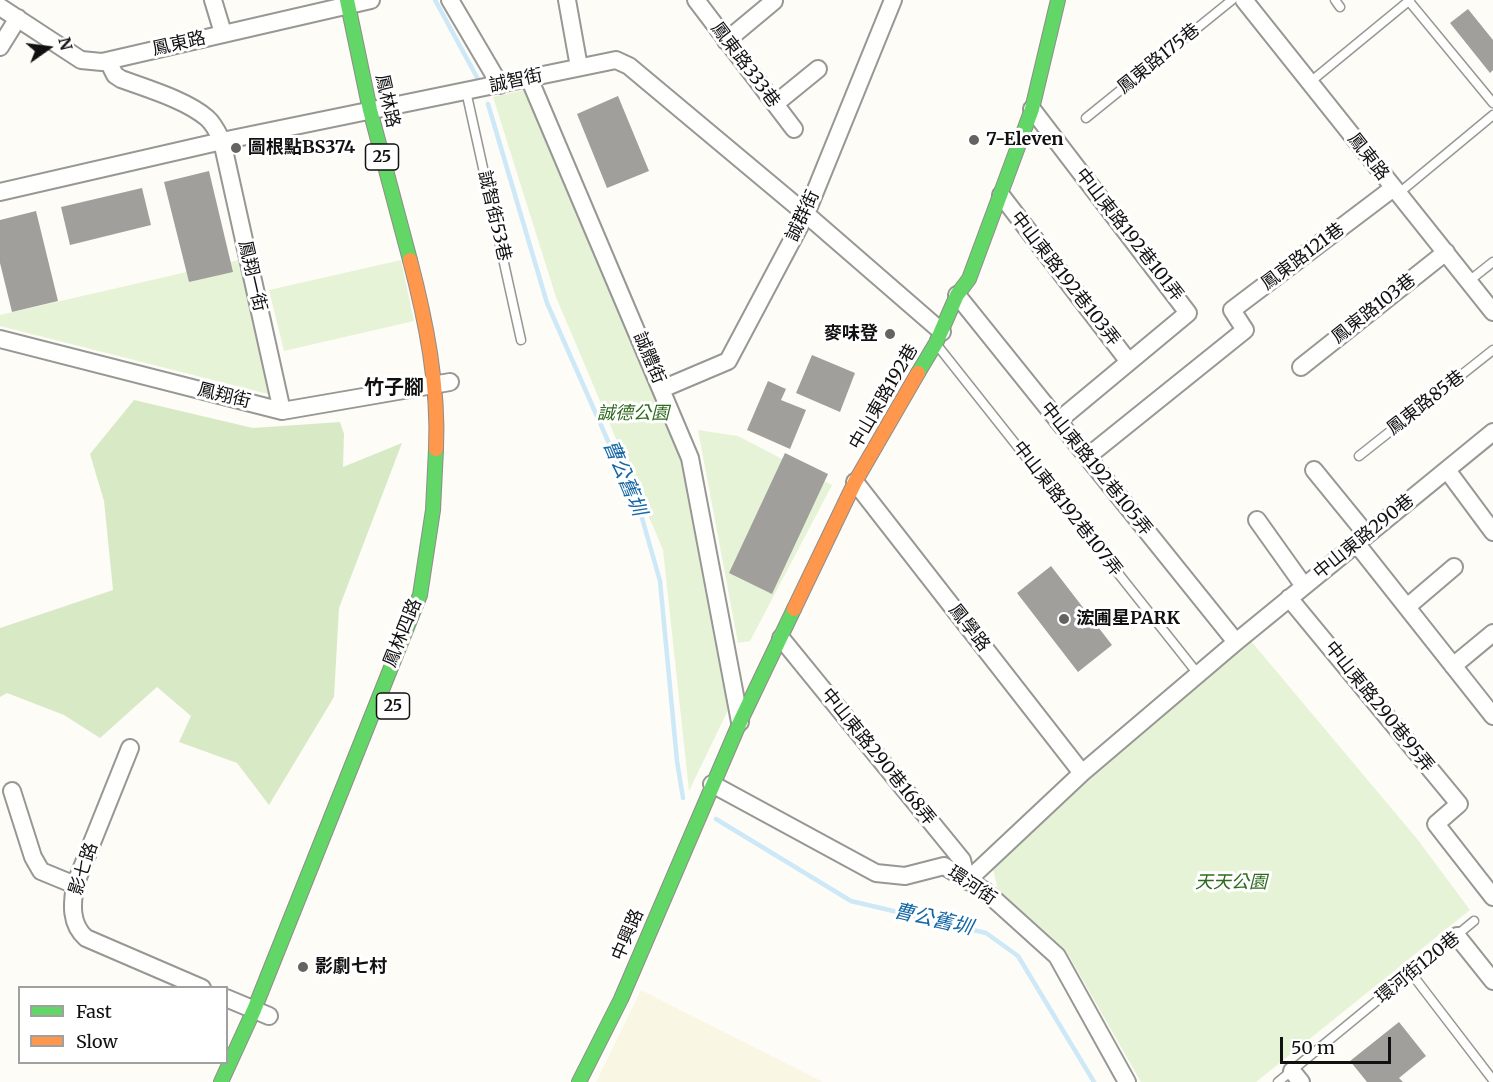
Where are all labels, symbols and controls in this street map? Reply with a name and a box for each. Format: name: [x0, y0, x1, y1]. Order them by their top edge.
north arrow: [18, 18, 78, 78]
street label: 鳳東路333巷: [706, 18, 784, 112]
street label: 鳳東路175巷: [1114, 19, 1204, 99]
street label: 鳳東路: [150, 27, 208, 61]
text: N: [54, 35, 77, 52]
street label: 誠智街: [487, 65, 545, 97]
street label: 鳳林路: [370, 72, 404, 130]
place label: 7-Eleven: [986, 129, 1064, 151]
street label: 鳳東路: [1343, 129, 1393, 185]
marker: 7-Eleven: [967, 133, 981, 147]
place label: 圖根點BS374: [248, 137, 355, 159]
marker: 圖根點BS374: [229, 141, 243, 155]
road number: 25: [366, 144, 398, 170]
street label: 中山東路192巷101弄: [1070, 164, 1188, 306]
street label: 誠智街53巷: [473, 169, 515, 263]
street label: 誠群街: [782, 187, 824, 245]
street label: 中山東路192巷103弄: [1006, 207, 1124, 351]
street label: 鳳東路121巷: [1257, 219, 1349, 295]
street label: 鳳翔一街: [233, 238, 271, 314]
street label: 鳳東路103巷: [1328, 270, 1420, 348]
place label: 麥味登: [824, 323, 878, 345]
marker: 麥味登: [883, 327, 897, 341]
street label: 誠體街: [629, 329, 669, 387]
street label: 中山東路192巷: [845, 340, 923, 454]
street label: 鳳東路85巷: [1383, 366, 1469, 440]
district label: 竹子腳: [364, 376, 424, 400]
street label: 鳳翔街: [195, 379, 253, 413]
street label: 中山東路192巷105弄: [1036, 398, 1156, 540]
park label: 誠德公園: [597, 403, 669, 425]
water label: 曹公舊圳: [597, 436, 651, 520]
street label: 中山東路192巷107弄: [1008, 437, 1126, 581]
street label: 中山東路290巷: [1310, 490, 1418, 584]
street label: 鳳林四路: [380, 596, 426, 670]
street label: 鳳學路: [944, 600, 994, 656]
place label: 浤圃星PARK: [1076, 608, 1180, 630]
marker: 浤圃星PARK: [1057, 612, 1071, 626]
street label: 中山東路290巷95弄: [1320, 637, 1438, 777]
street label: 中山東路290巷168弄: [816, 684, 940, 830]
road number: 25: [376, 693, 410, 719]
street label: 影七路: [65, 840, 103, 898]
street label: 環河街: [944, 862, 1000, 910]
park label: 天天公園: [1195, 872, 1267, 894]
water label: 曹公舊圳: [891, 899, 975, 941]
street label: 中興路: [608, 906, 648, 964]
street label: 環河街120巷: [1372, 928, 1464, 1008]
place label: 影劇七村: [315, 956, 387, 978]
marker: 影劇七村: [296, 960, 310, 974]
legend: [18, 986, 228, 1064]
text: Fast: [76, 1000, 112, 1023]
scale bar: [1283, 1025, 1394, 1063]
text: Slow: [76, 1030, 118, 1053]
text: 50 m: [1291, 1036, 1335, 1059]

